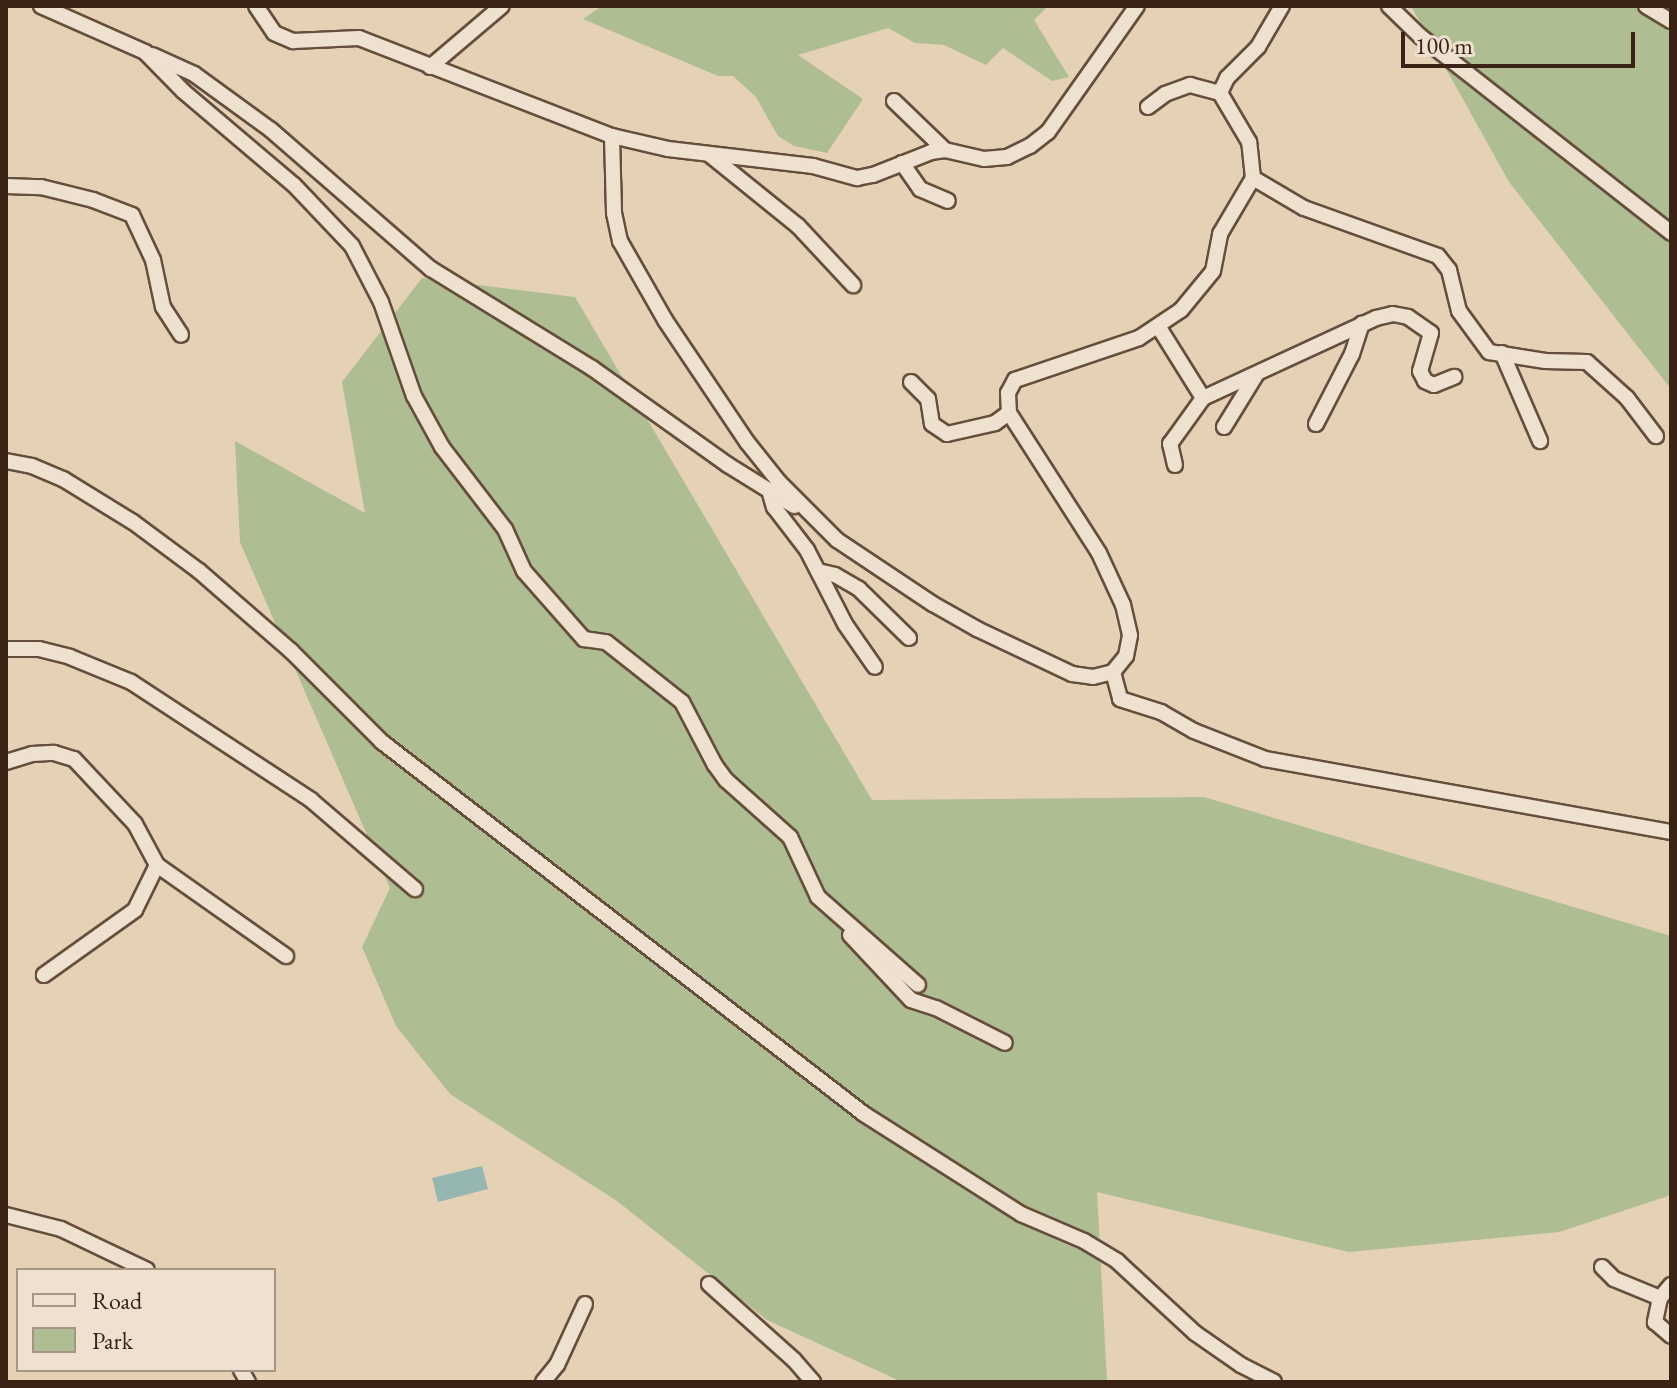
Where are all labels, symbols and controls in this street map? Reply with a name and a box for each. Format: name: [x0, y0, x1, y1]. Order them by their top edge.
scale bar: [1405, 16, 1639, 66]
text: 100 m: [1415, 30, 1473, 61]
legend: [16, 1268, 276, 1372]
text: Road: [92, 1285, 142, 1316]
text: Park: [92, 1325, 133, 1356]

